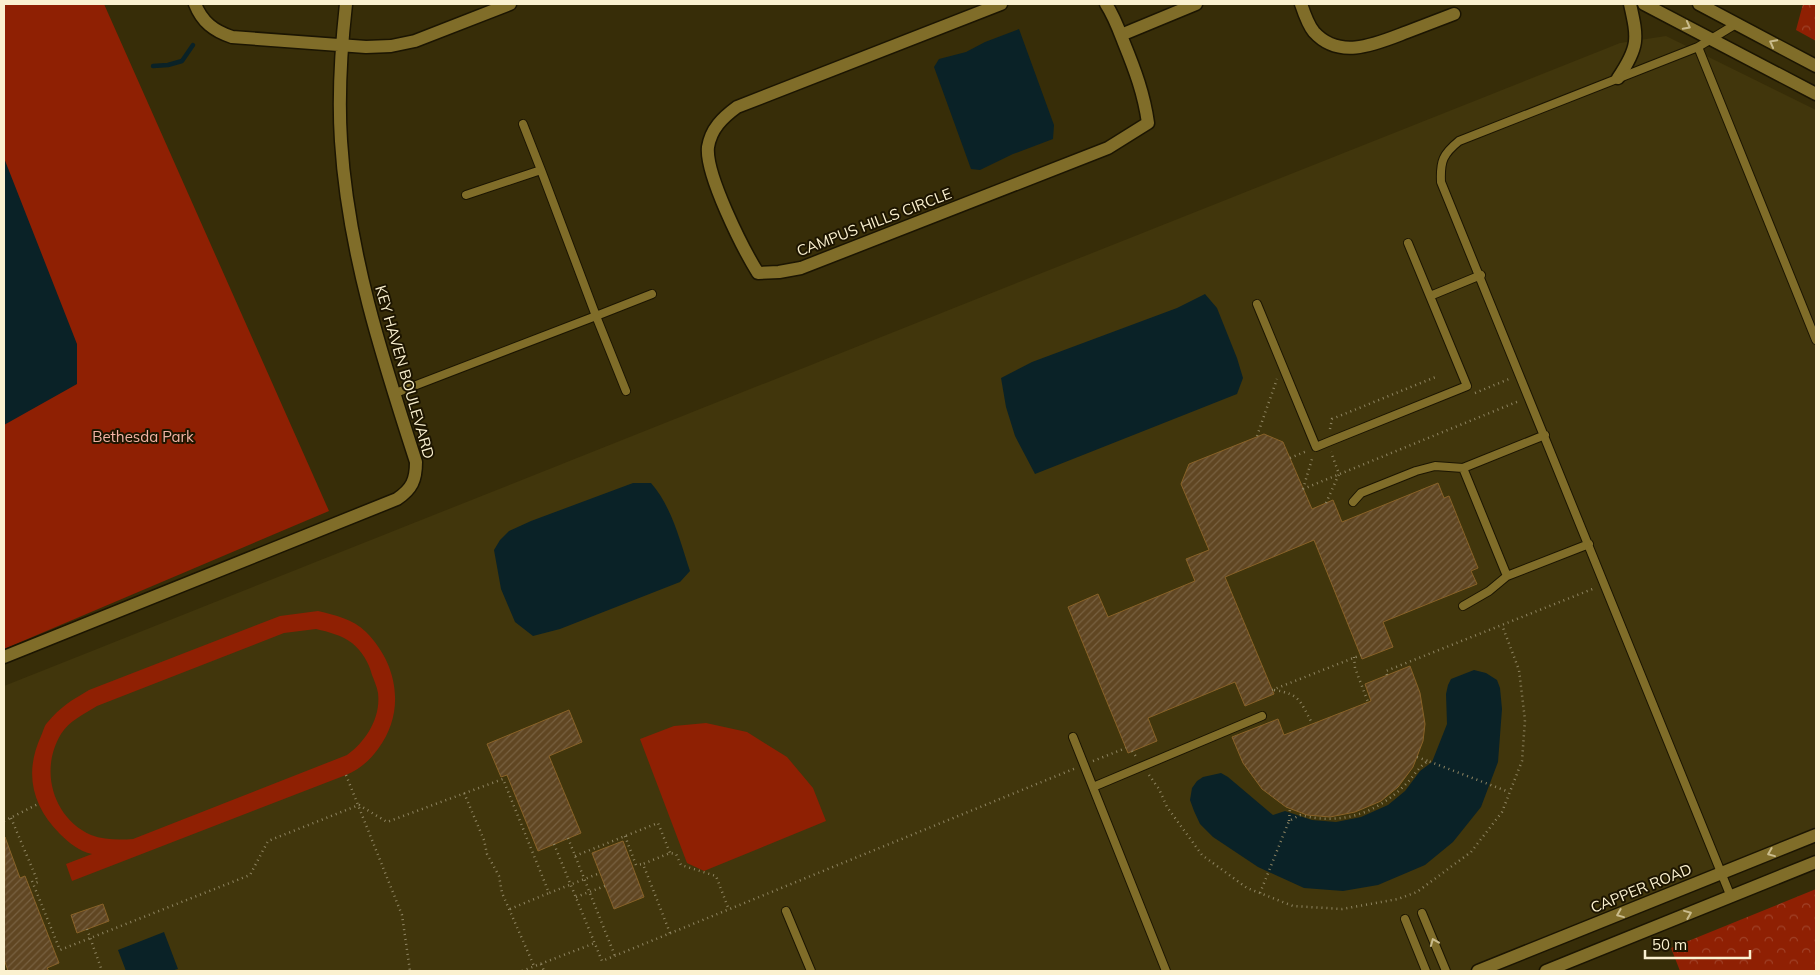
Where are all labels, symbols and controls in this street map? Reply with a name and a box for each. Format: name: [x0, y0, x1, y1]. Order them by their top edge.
one-way arrow: [1682, 20, 1691, 30]
one-way arrow: [1769, 39, 1778, 49]
street label: CAMPUS HILLS CIRCLE: [794, 184, 954, 260]
street label: KEY HAVEN BOULEVARD: [371, 283, 439, 461]
park label: Bethesda Park: [92, 427, 194, 446]
one-way arrow: [1767, 847, 1776, 858]
street label: CAPPER ROAD: [1588, 859, 1694, 917]
one-way arrow: [1616, 908, 1625, 918]
one-way arrow: [1684, 910, 1692, 920]
scale bar: [1645, 928, 1750, 960]
text: 50 m: [1652, 935, 1687, 954]
one-way arrow: [1430, 938, 1440, 947]

